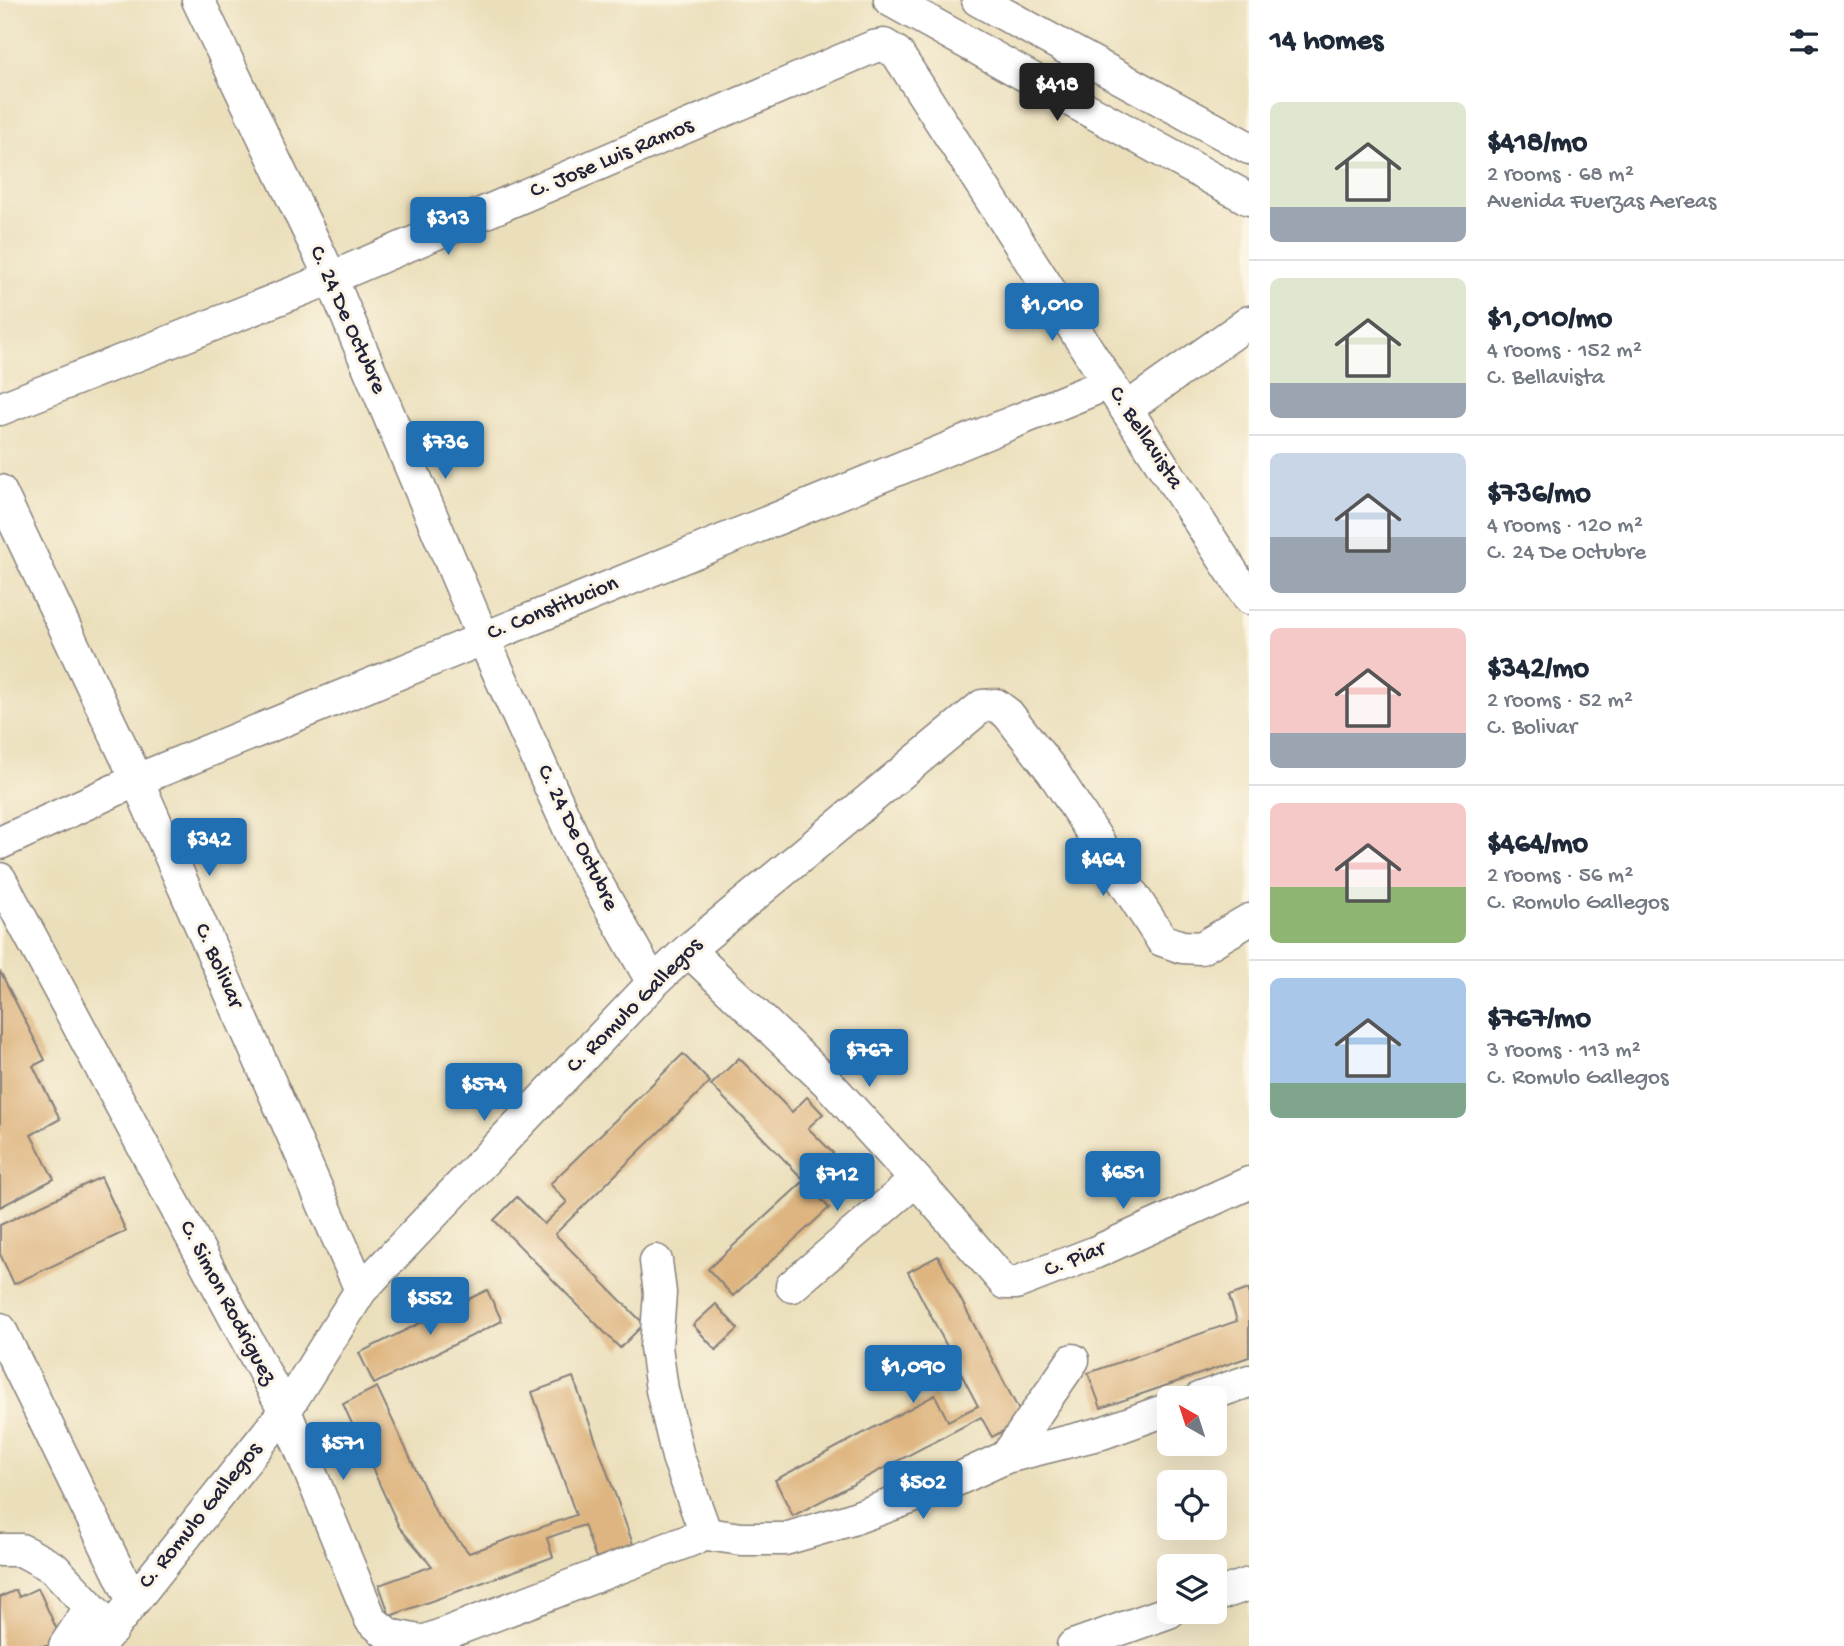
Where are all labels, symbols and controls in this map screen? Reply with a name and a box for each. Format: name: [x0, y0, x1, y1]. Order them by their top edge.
icon: filters: [1785, 23, 1823, 61]
text: 14 homes: [1270, 25, 1383, 60]
pin: $418: [1016, 64, 1098, 123]
text: $418: [1035, 72, 1079, 99]
street label: C. Jose Luis Ramos: [526, 112, 698, 206]
text: $418/mo: [1487, 127, 1587, 162]
icon: home: [1326, 130, 1410, 214]
text: 2 rooms · 68 m²: [1487, 162, 1634, 189]
text: Avenida Fuerzas Aereas: [1487, 189, 1716, 216]
pin: $313: [407, 198, 489, 257]
text: $313: [426, 206, 470, 233]
street label: C. 24 De Octubre: [302, 242, 392, 399]
pin: $1,010: [995, 284, 1109, 343]
text: $1,010: [1021, 292, 1083, 319]
text: $1,010/mo: [1487, 303, 1612, 338]
icon: home: [1326, 306, 1410, 390]
text: 4 rooms · 152 m²: [1487, 338, 1642, 365]
text: C. Bellavista: [1487, 365, 1604, 392]
street label: C. Bellavista: [1102, 381, 1189, 496]
pin: $736: [404, 421, 486, 481]
text: $736: [422, 430, 468, 457]
text: $736/mo: [1487, 478, 1591, 513]
icon: home: [1326, 481, 1410, 565]
text: 4 rooms · 120 m²: [1487, 513, 1643, 540]
text: C. 24 De Octubre: [1487, 540, 1646, 567]
street label: C. Constitucion: [483, 570, 623, 648]
text: $342/mo: [1487, 653, 1589, 688]
icon: home: [1326, 656, 1410, 740]
text: 2 rooms · 52 m²: [1487, 688, 1633, 715]
text: C. Bolivar: [1487, 715, 1577, 742]
street label: C. 24 De Octubre: [530, 761, 624, 916]
pin: $342: [168, 818, 250, 878]
text: $342: [187, 827, 231, 854]
text: $464/mo: [1487, 828, 1588, 863]
icon: home: [1326, 831, 1410, 915]
pin: $464: [1062, 838, 1144, 898]
text: $464: [1081, 847, 1125, 874]
text: 2 rooms · 56 m²: [1487, 863, 1633, 890]
text: C. Romulo Gallegos: [1487, 890, 1668, 917]
street label: C. Bolivar: [187, 919, 249, 1014]
street label: C. Romulo Gallegos: [561, 932, 709, 1080]
text: $767/mo: [1487, 1003, 1591, 1038]
icon: home: [1326, 1006, 1410, 1090]
pin: $767: [828, 1030, 910, 1089]
text: $767: [846, 1038, 892, 1065]
text: 3 rooms · 113 m²: [1487, 1038, 1641, 1065]
pin: $574: [443, 1064, 525, 1123]
text: C. Romulo Gallegos: [1487, 1065, 1668, 1092]
text: $574: [461, 1072, 507, 1099]
pin: $651: [1082, 1152, 1164, 1211]
pin: $712: [796, 1154, 878, 1213]
text: $651: [1101, 1160, 1145, 1187]
text: $712: [816, 1162, 858, 1189]
street label: C. Simon Rodriguez: [172, 1216, 282, 1390]
street label: C. Piar: [1040, 1235, 1111, 1284]
pin: $552: [389, 1278, 471, 1337]
text: $552: [407, 1286, 453, 1313]
pin: $1,090: [856, 1346, 970, 1405]
text: $1,090: [881, 1354, 945, 1381]
north arrow: [1157, 1386, 1227, 1456]
map controls: [1157, 1386, 1227, 1624]
pin: $571: [302, 1422, 384, 1482]
text: $571: [321, 1431, 365, 1458]
street label: C. Romulo Gallegos: [133, 1437, 269, 1595]
pin: $502: [882, 1462, 964, 1521]
text: $502: [900, 1470, 946, 1497]
button: locate: [1157, 1470, 1227, 1540]
button: layers: [1157, 1554, 1227, 1624]

